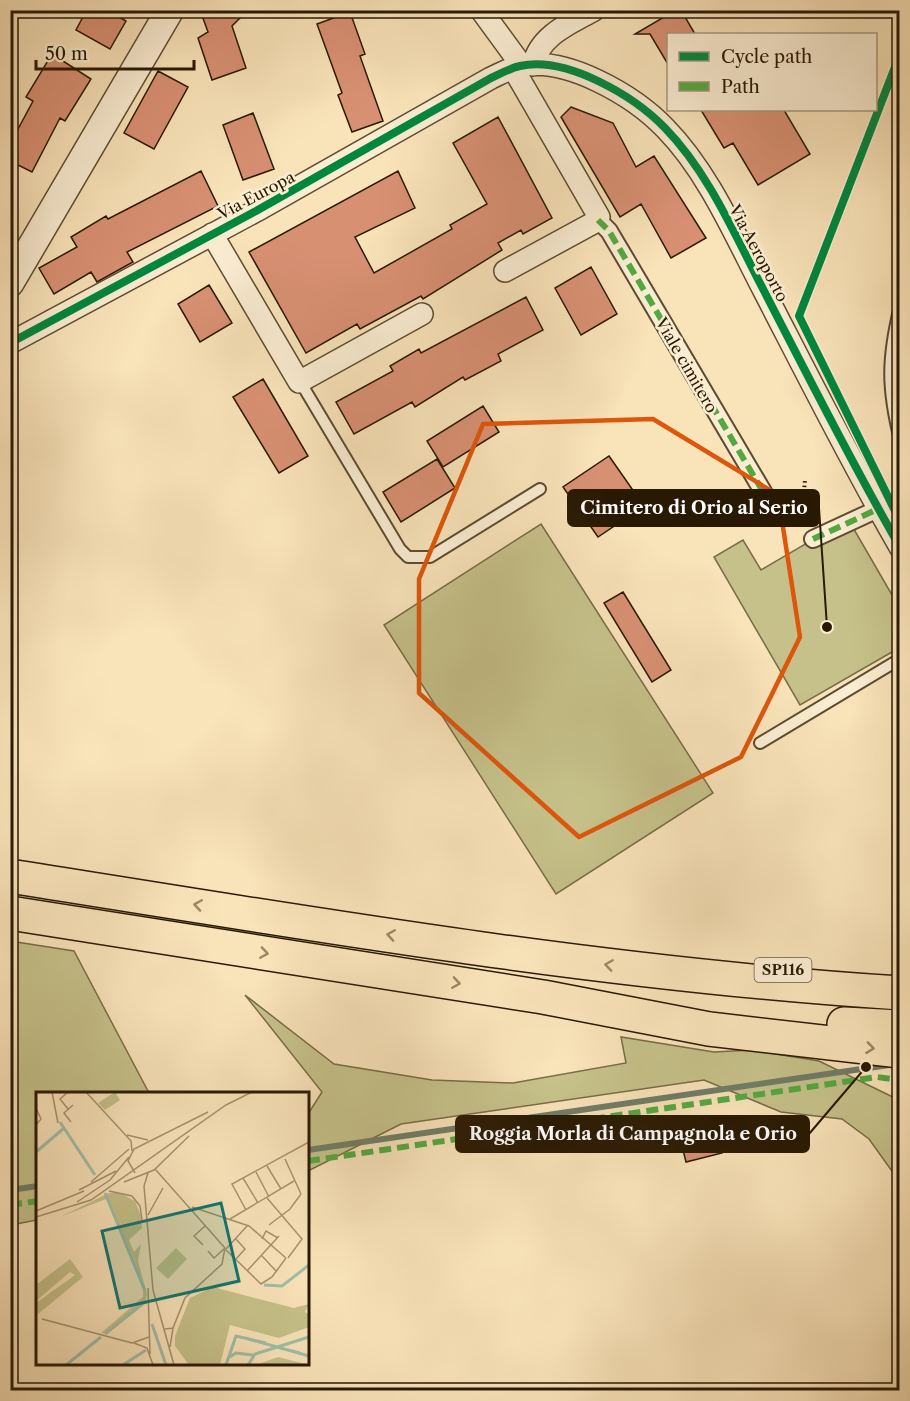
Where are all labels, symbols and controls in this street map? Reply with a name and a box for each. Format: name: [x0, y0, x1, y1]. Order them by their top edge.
scale bar: [36, 33, 194, 71]
legend: [667, 33, 877, 111]
text: 50 m: [45, 43, 88, 65]
text: Cycle path: [721, 46, 812, 68]
text: Path: [721, 76, 760, 98]
street label: Via Europa: [213, 166, 298, 224]
street label: Via Aeroporto: [725, 200, 793, 305]
street label: Viale cimitero: [651, 313, 722, 416]
callout: Cimitero di Orio al Serio: [568, 490, 819, 526]
text: Cimitero di Orio al Serio: [580, 497, 808, 519]
one-way arrow: [194, 900, 203, 912]
one-way arrow: [387, 929, 397, 942]
one-way arrow: [259, 946, 268, 958]
road number: SP116: [754, 958, 812, 982]
one-way arrow: [604, 960, 613, 972]
one-way arrow: [451, 976, 461, 989]
one-way arrow: [866, 1041, 875, 1054]
inset map: [36, 1092, 309, 1365]
callout: Roggia Morla di Campagnola e Orio: [456, 1116, 809, 1152]
text: Roggia Morla di Campagnola e Orio: [469, 1123, 797, 1145]

